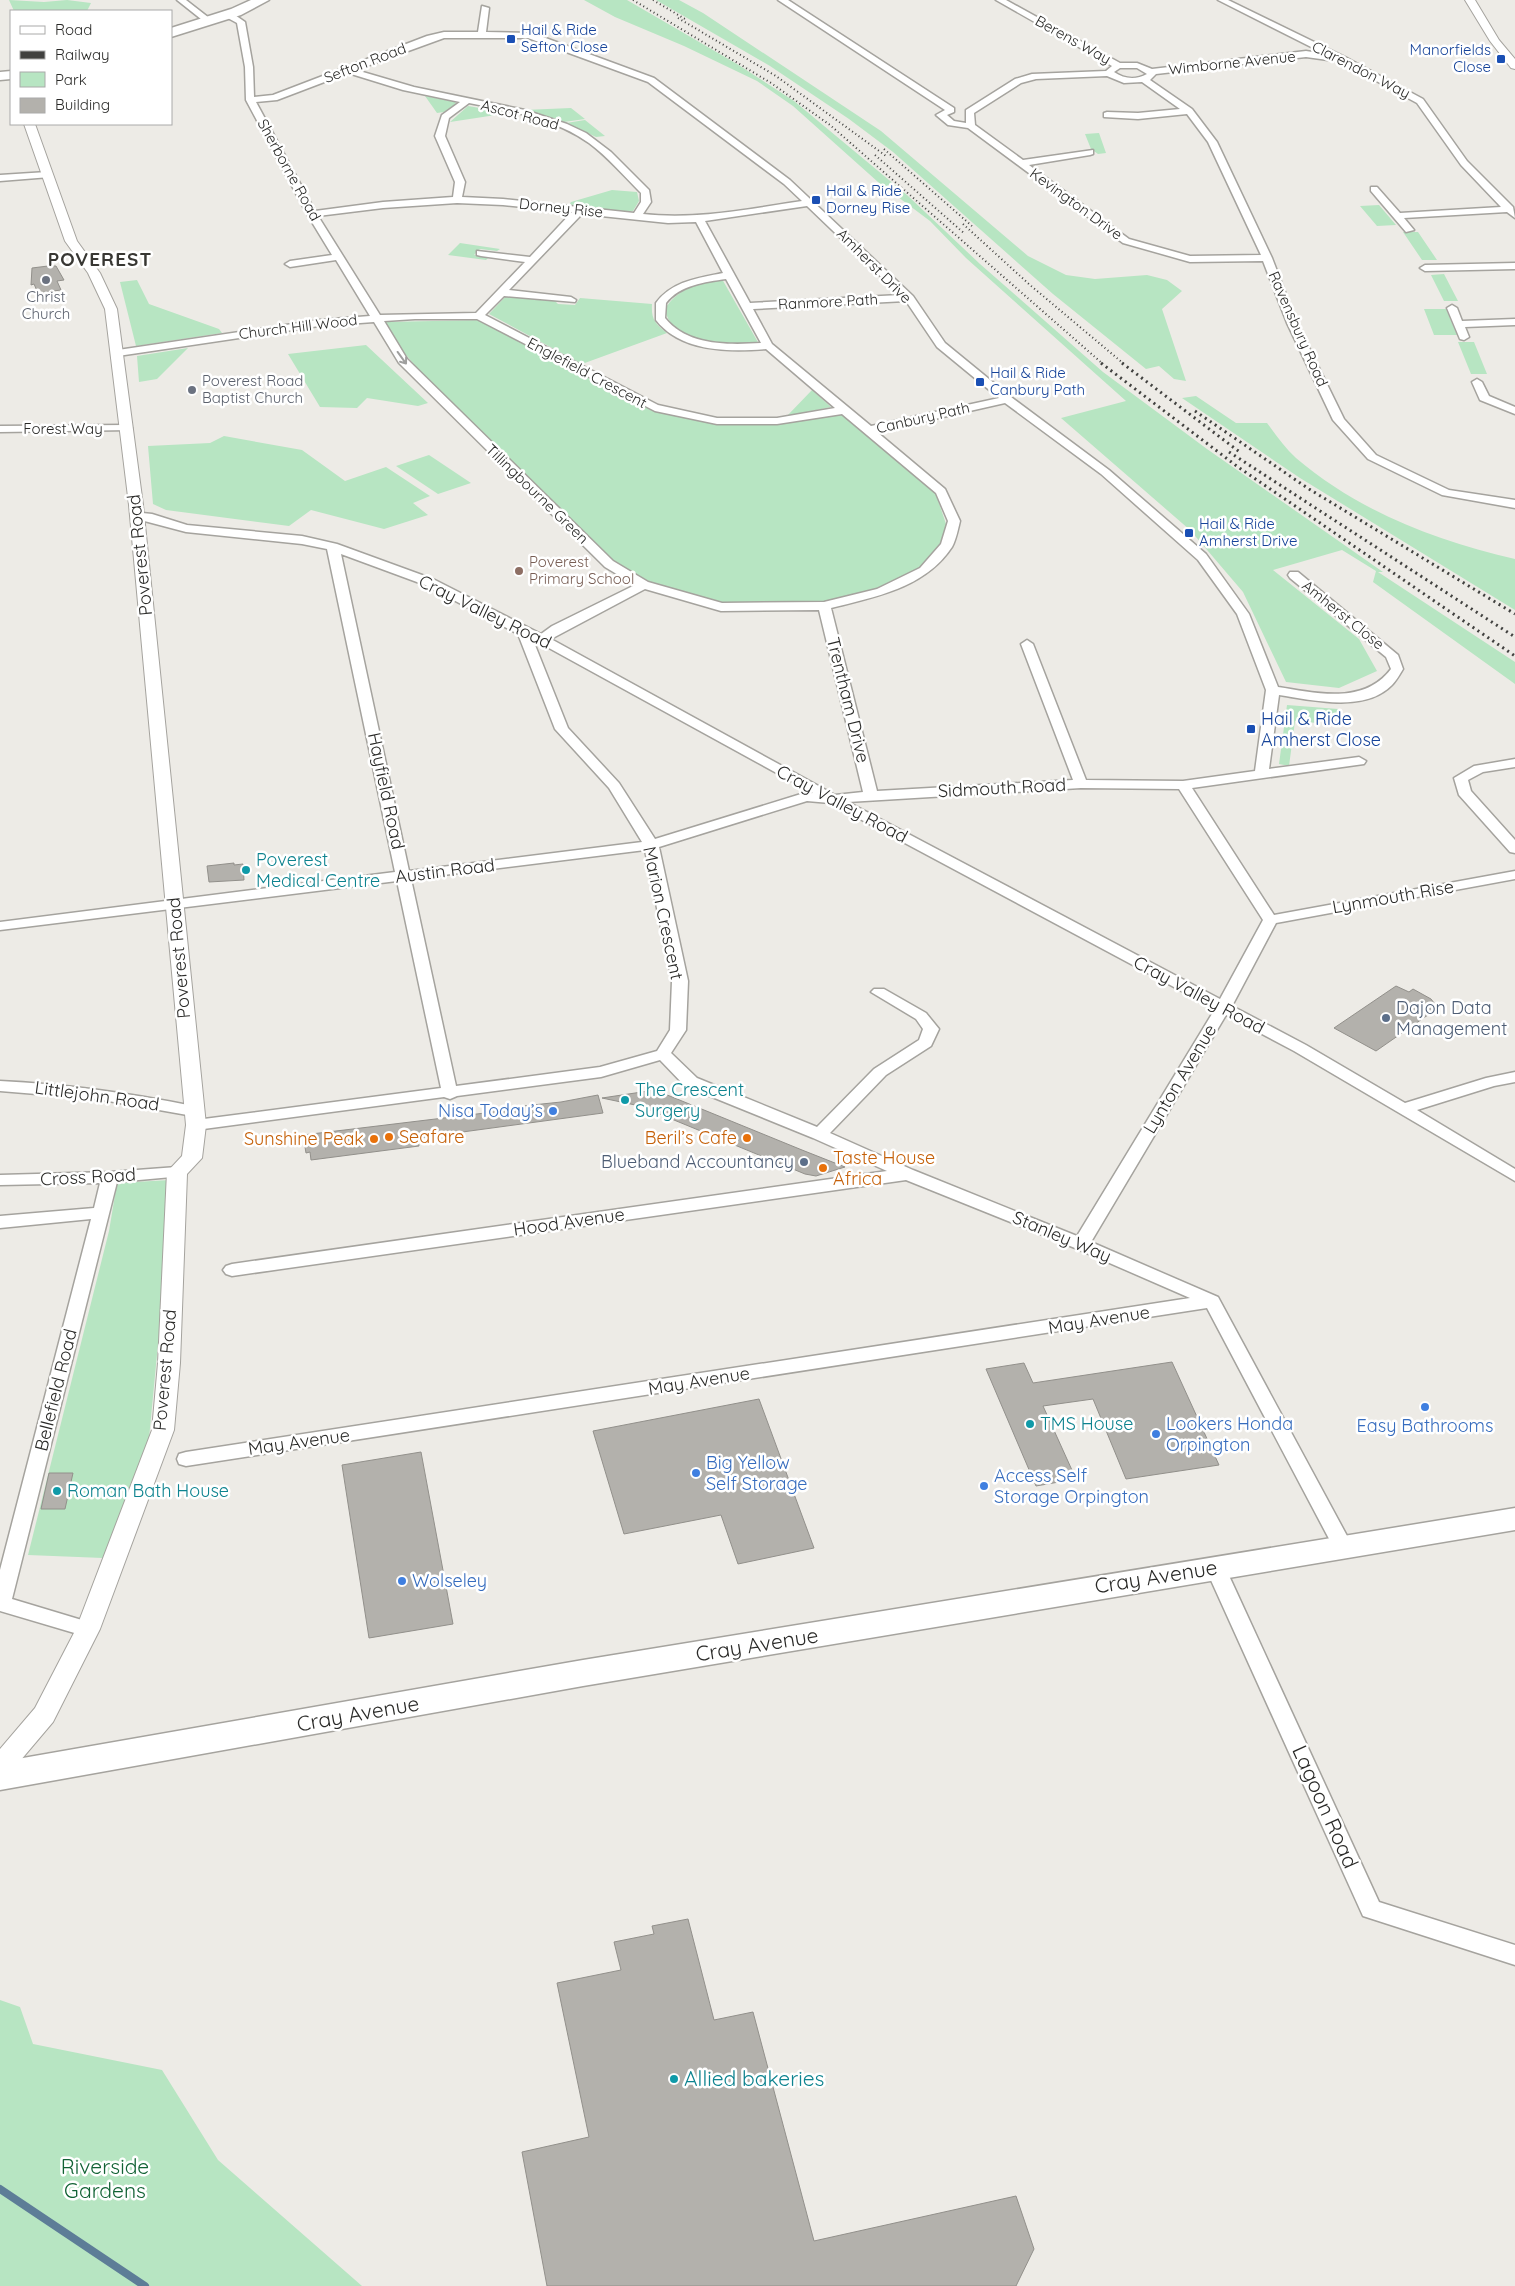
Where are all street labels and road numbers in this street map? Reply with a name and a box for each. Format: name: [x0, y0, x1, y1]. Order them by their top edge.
street label: Berens Way: [1032, 11, 1115, 68]
street label: Clarendon Way: [1309, 37, 1414, 102]
street label: Sefton Road: [321, 38, 409, 87]
street label: Wimborne Avenue: [1167, 46, 1297, 79]
street label: Ascot Road: [479, 95, 561, 134]
street label: Sherborne Road: [254, 115, 325, 224]
street label: Kevington Drive: [1026, 163, 1127, 244]
street label: Dorney Rise: [518, 194, 604, 221]
street label: Amherst Drive: [833, 224, 916, 307]
street label: Ravensbury Road: [1265, 268, 1332, 389]
street label: Ranmore Path: [777, 289, 878, 314]
street label: Church Hill Wood: [238, 310, 358, 343]
street label: Englefield Crescent: [524, 333, 650, 412]
street label: Canbury Path: [874, 398, 971, 437]
street label: Forest Way: [23, 419, 103, 438]
street label: Tillingbourne Green: [482, 440, 593, 548]
street label: Poverest Road: [122, 493, 157, 617]
street label: Cray Valley Road: [415, 569, 555, 654]
street label: Amherst Close: [1298, 576, 1388, 653]
street label: Trentham Drive: [822, 635, 875, 765]
street label: Hayfield Road: [363, 730, 410, 851]
street label: Cray Valley Road: [773, 759, 912, 848]
street label: Sidmouth Road: [937, 773, 1067, 802]
street label: Marion Crescent: [638, 844, 689, 982]
street label: Austin Road: [394, 853, 496, 888]
street label: Lynmouth Rise: [1330, 874, 1456, 919]
street label: Poverest Road: [162, 896, 195, 1020]
street label: Cray Valley Road: [1130, 950, 1269, 1039]
street label: Lynton Avenue: [1138, 1020, 1221, 1138]
street label: Littlejohn Road: [33, 1075, 161, 1116]
street label: Cross Road: [40, 1163, 136, 1190]
street label: Hood Avenue: [512, 1202, 626, 1241]
street label: Stanley Way: [1009, 1205, 1115, 1268]
street label: May Avenue: [1047, 1300, 1151, 1339]
street label: Poverest Road: [148, 1308, 181, 1432]
street label: Bellefield Road: [29, 1326, 82, 1453]
street label: May Avenue: [647, 1361, 751, 1400]
street label: May Avenue: [247, 1423, 351, 1460]
street label: Cray Avenue: [1093, 1553, 1219, 1599]
street label: Cray Avenue: [694, 1621, 820, 1667]
street label: Cray Avenue: [295, 1689, 421, 1737]
street label: Lagoon Road: [1287, 1741, 1365, 1872]

